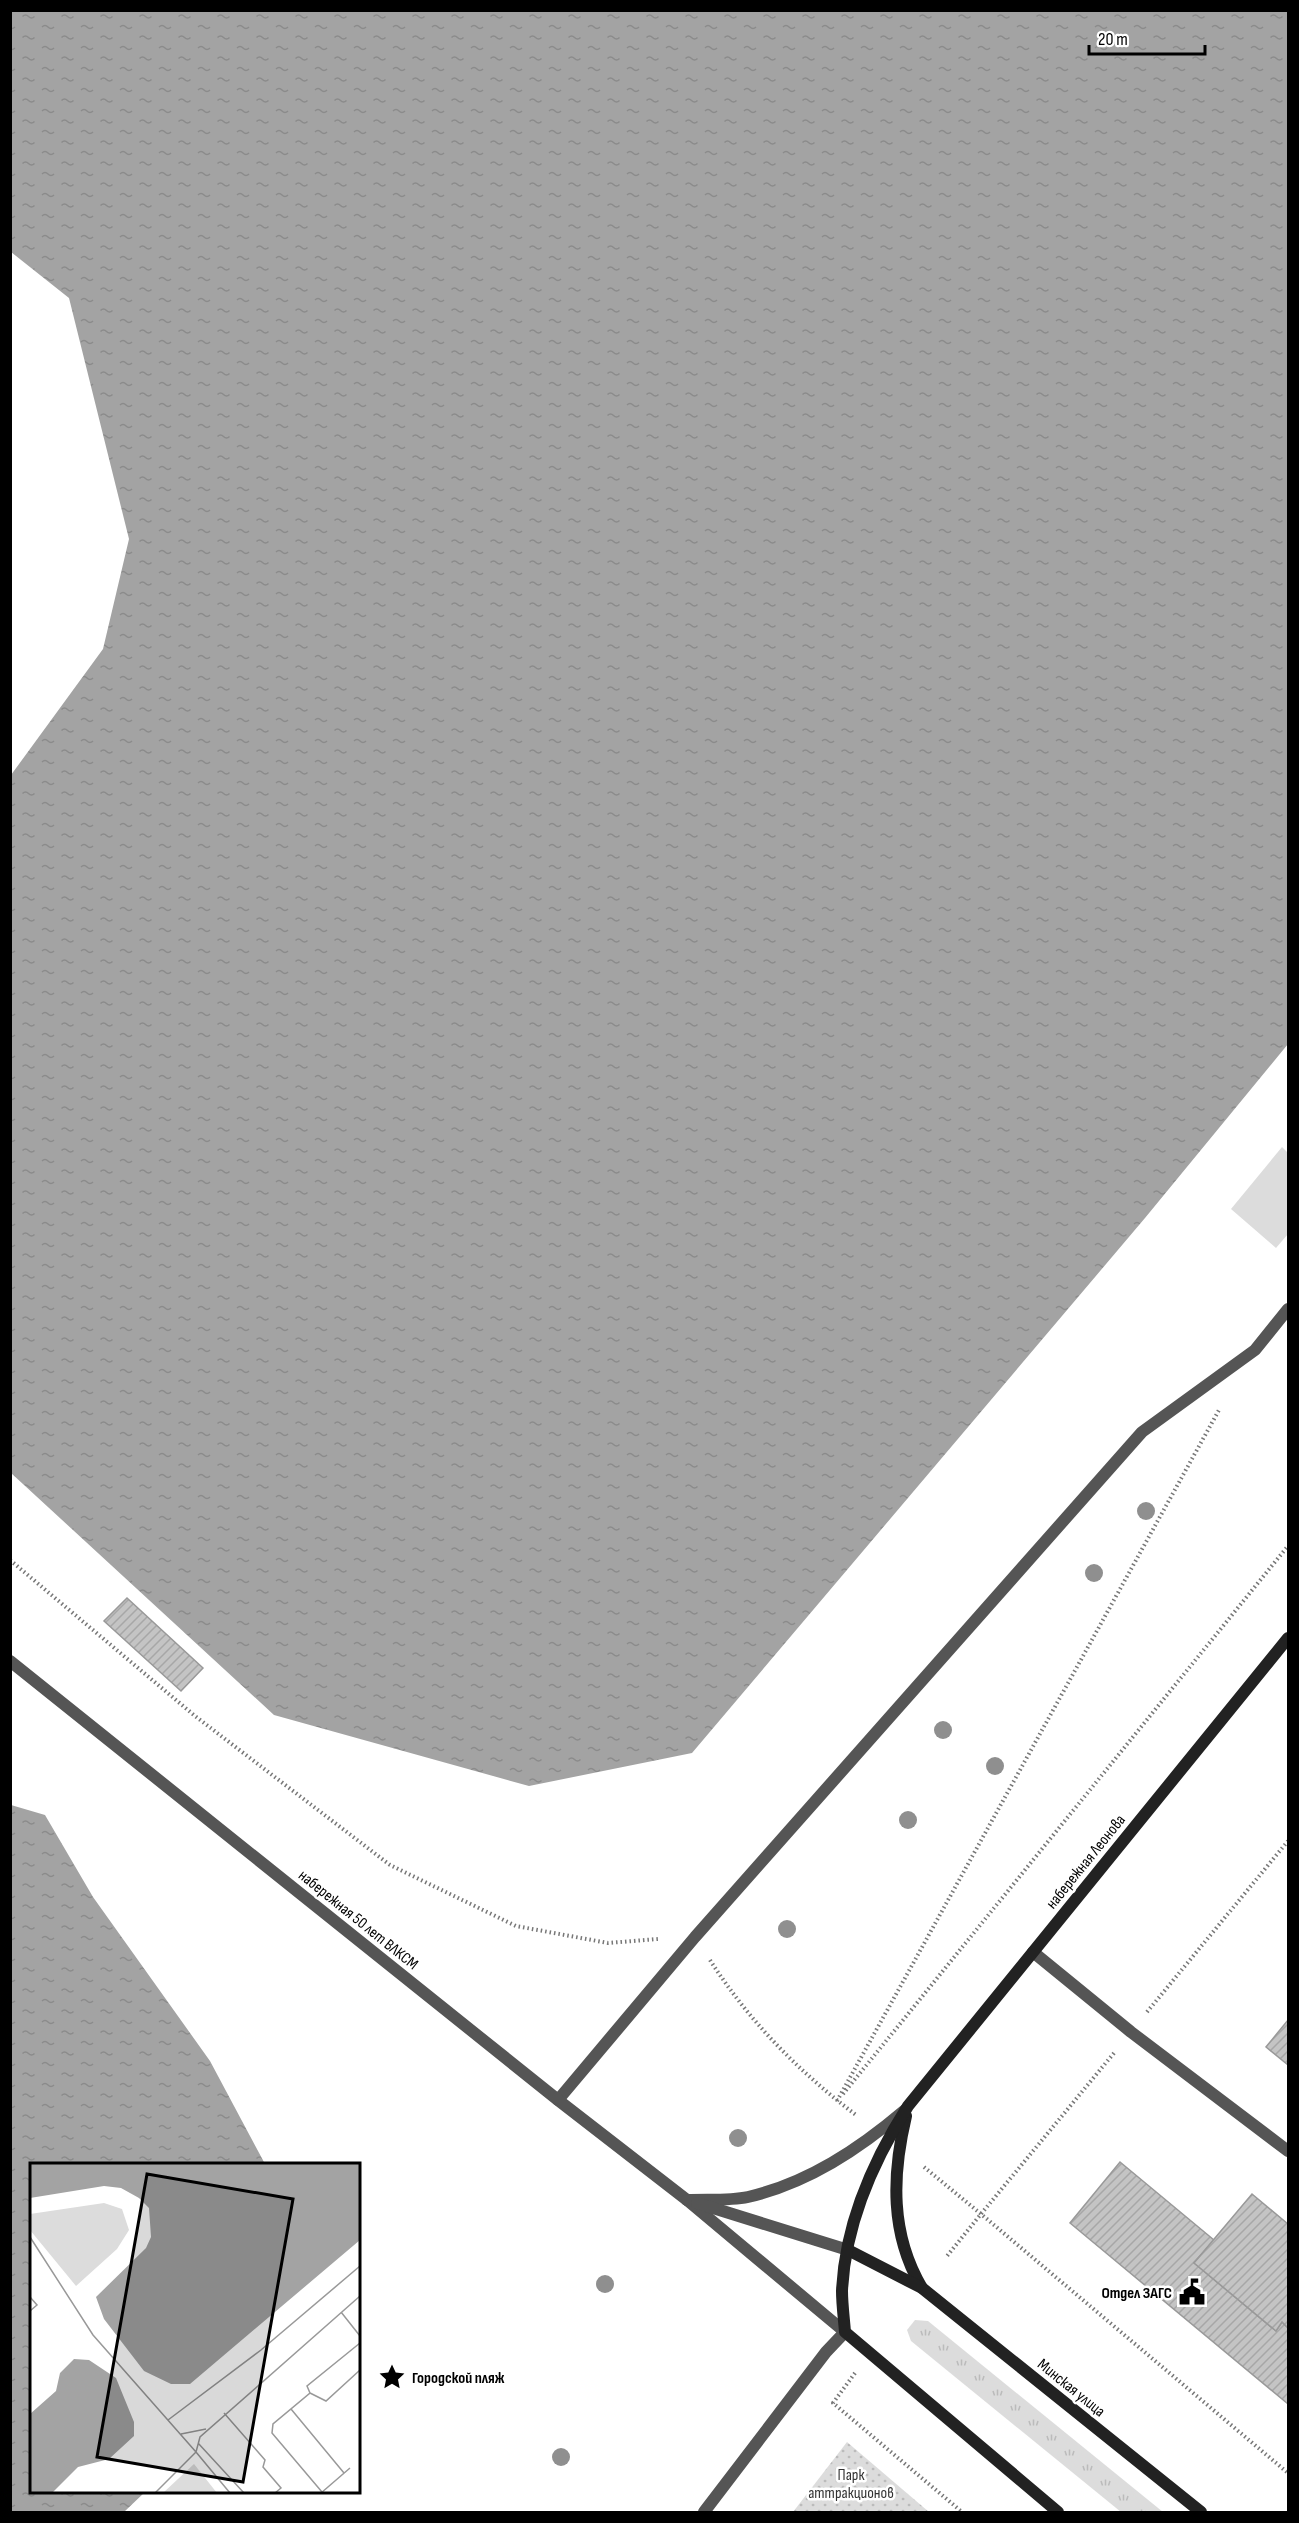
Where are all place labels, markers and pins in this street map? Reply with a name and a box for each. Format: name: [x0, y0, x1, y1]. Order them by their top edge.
public building icon: Отдел ЗАГС: [1177, 2277, 1207, 2307]
place label: Отдел ЗАГС: [1101, 2284, 1172, 2303]
place icon: Городской пляж: [377, 2362, 407, 2392]
place label: Городской пляж: [412, 2369, 505, 2388]

